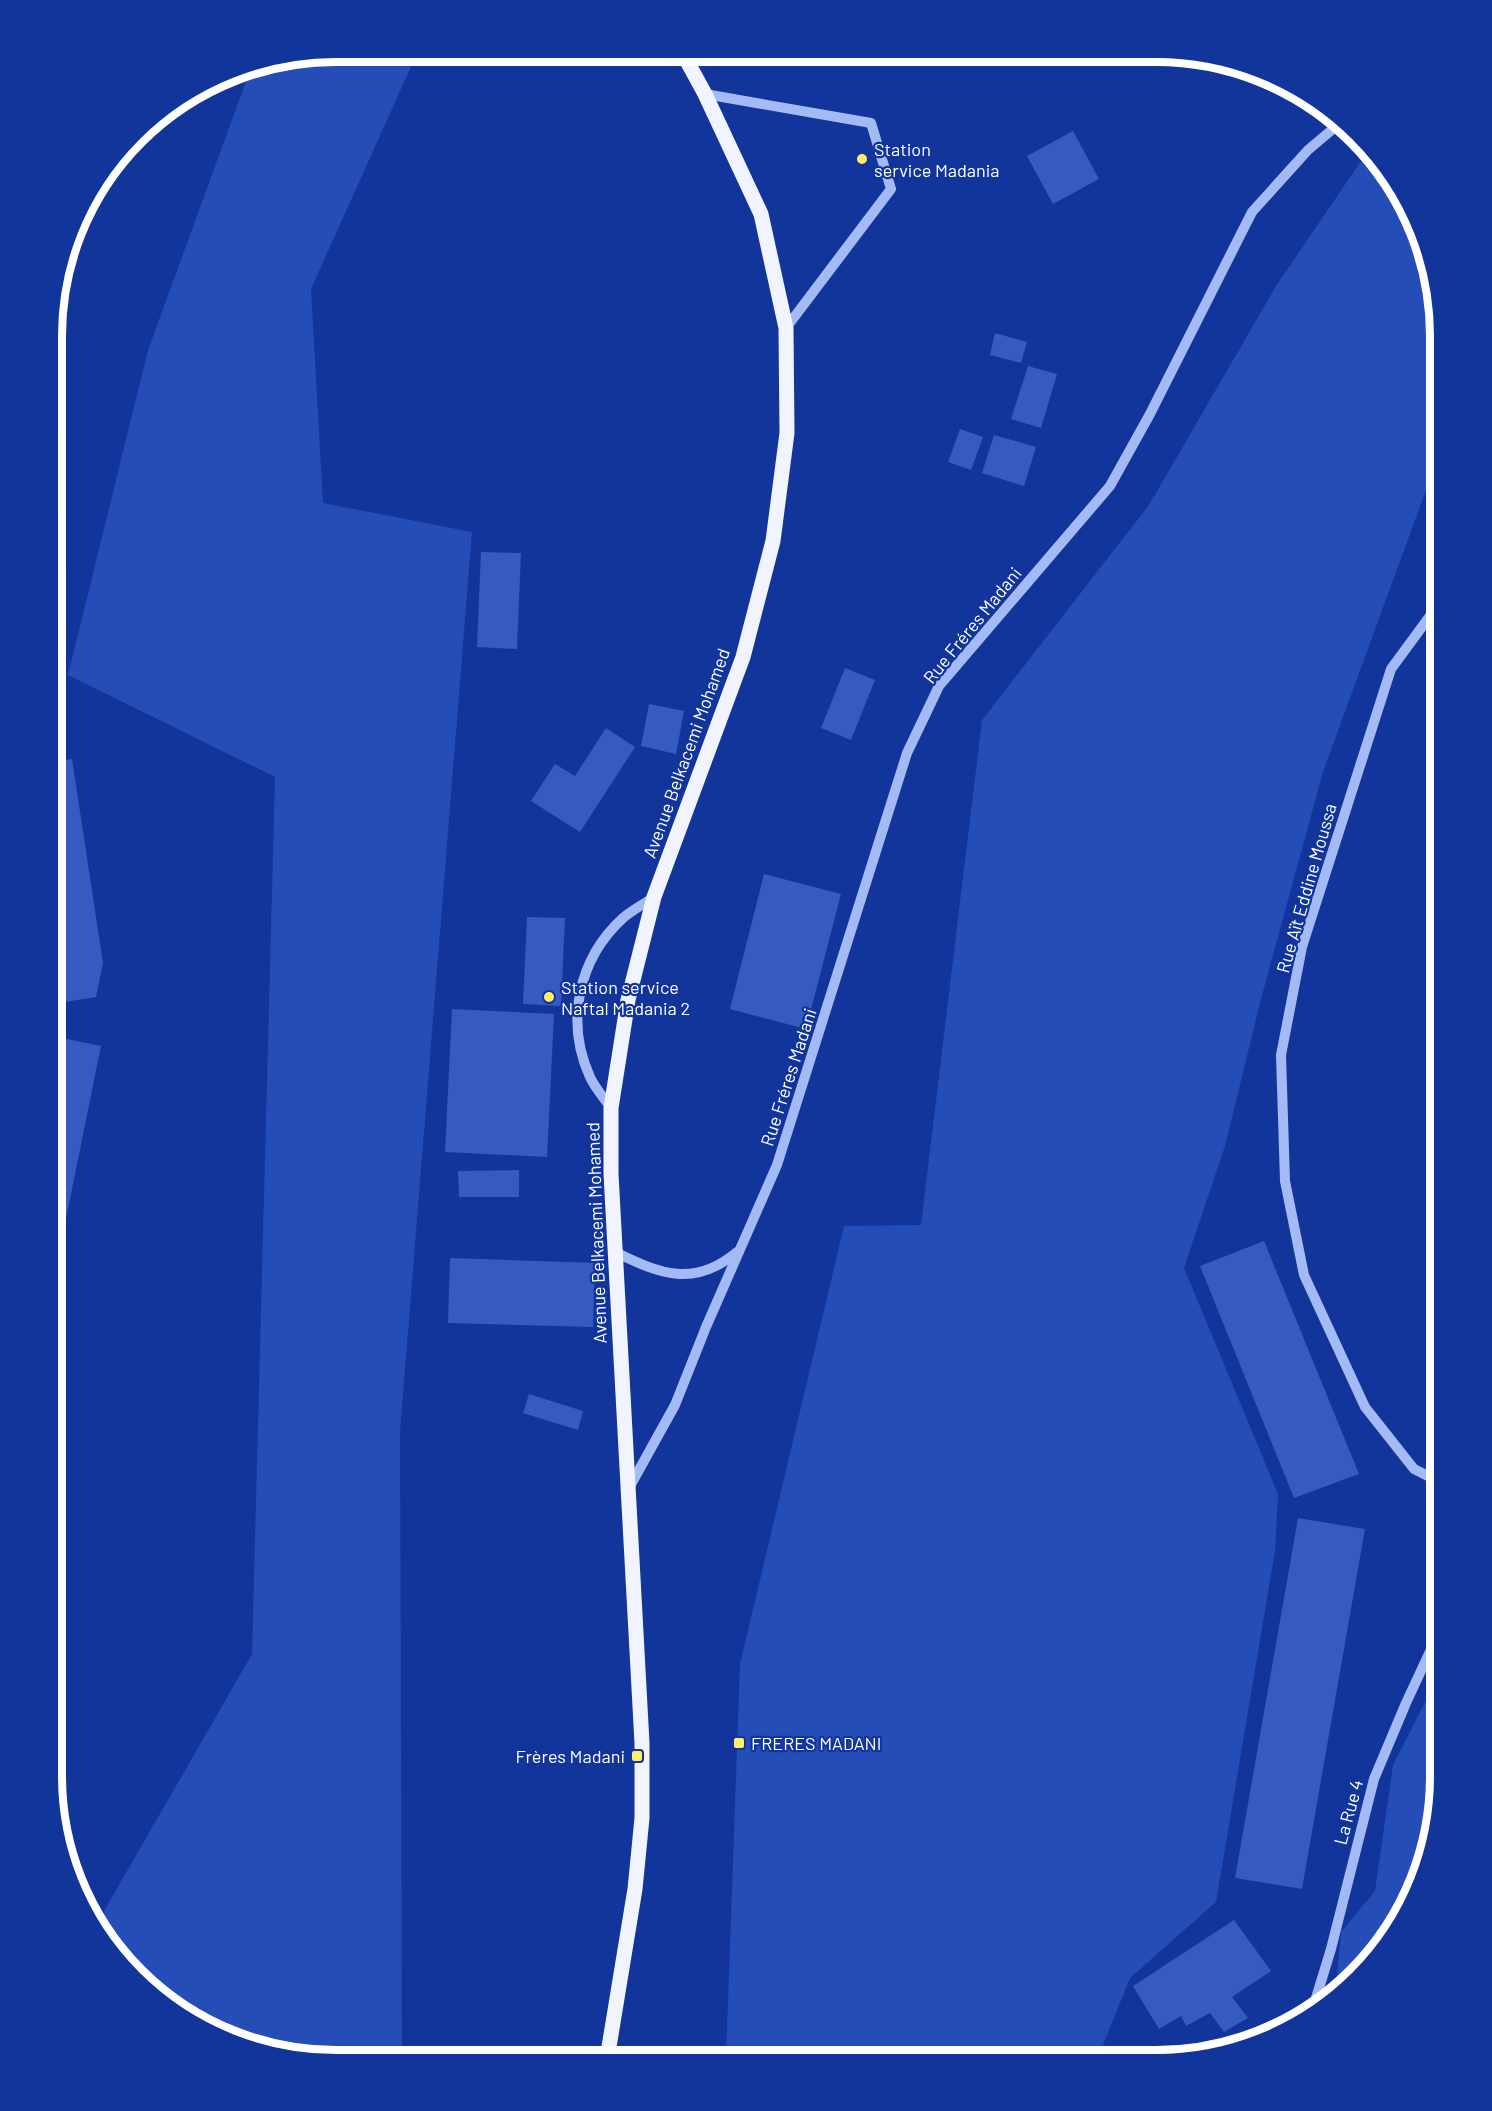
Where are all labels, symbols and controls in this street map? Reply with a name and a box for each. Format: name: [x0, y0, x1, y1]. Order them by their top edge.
place label: Station service Madania: [874, 138, 1000, 181]
marker: Station service Madania: [855, 152, 869, 166]
street label: Rue Fréres Madani: [918, 562, 1026, 688]
street label: Avenue Belkacemi Mohamed: [638, 645, 734, 861]
street label: Rue Aït Eddine Moussa: [1271, 801, 1341, 975]
place label: Station service Naftal Madania 2: [561, 976, 690, 1019]
marker: Station service Naftal Madania 2: [542, 990, 556, 1004]
street label: Rue Fréres Madani: [755, 1005, 821, 1149]
street label: Avenue Belkacemi Mohamed: [581, 1122, 611, 1344]
place label: FRERES MADANI: [751, 1732, 881, 1754]
marker: FRERES MADANI: [732, 1736, 746, 1750]
place label: Frères Madani: [515, 1745, 625, 1767]
marker: Frères Madani: [630, 1749, 644, 1763]
street label: La Rue 4: [1329, 1777, 1367, 1847]

